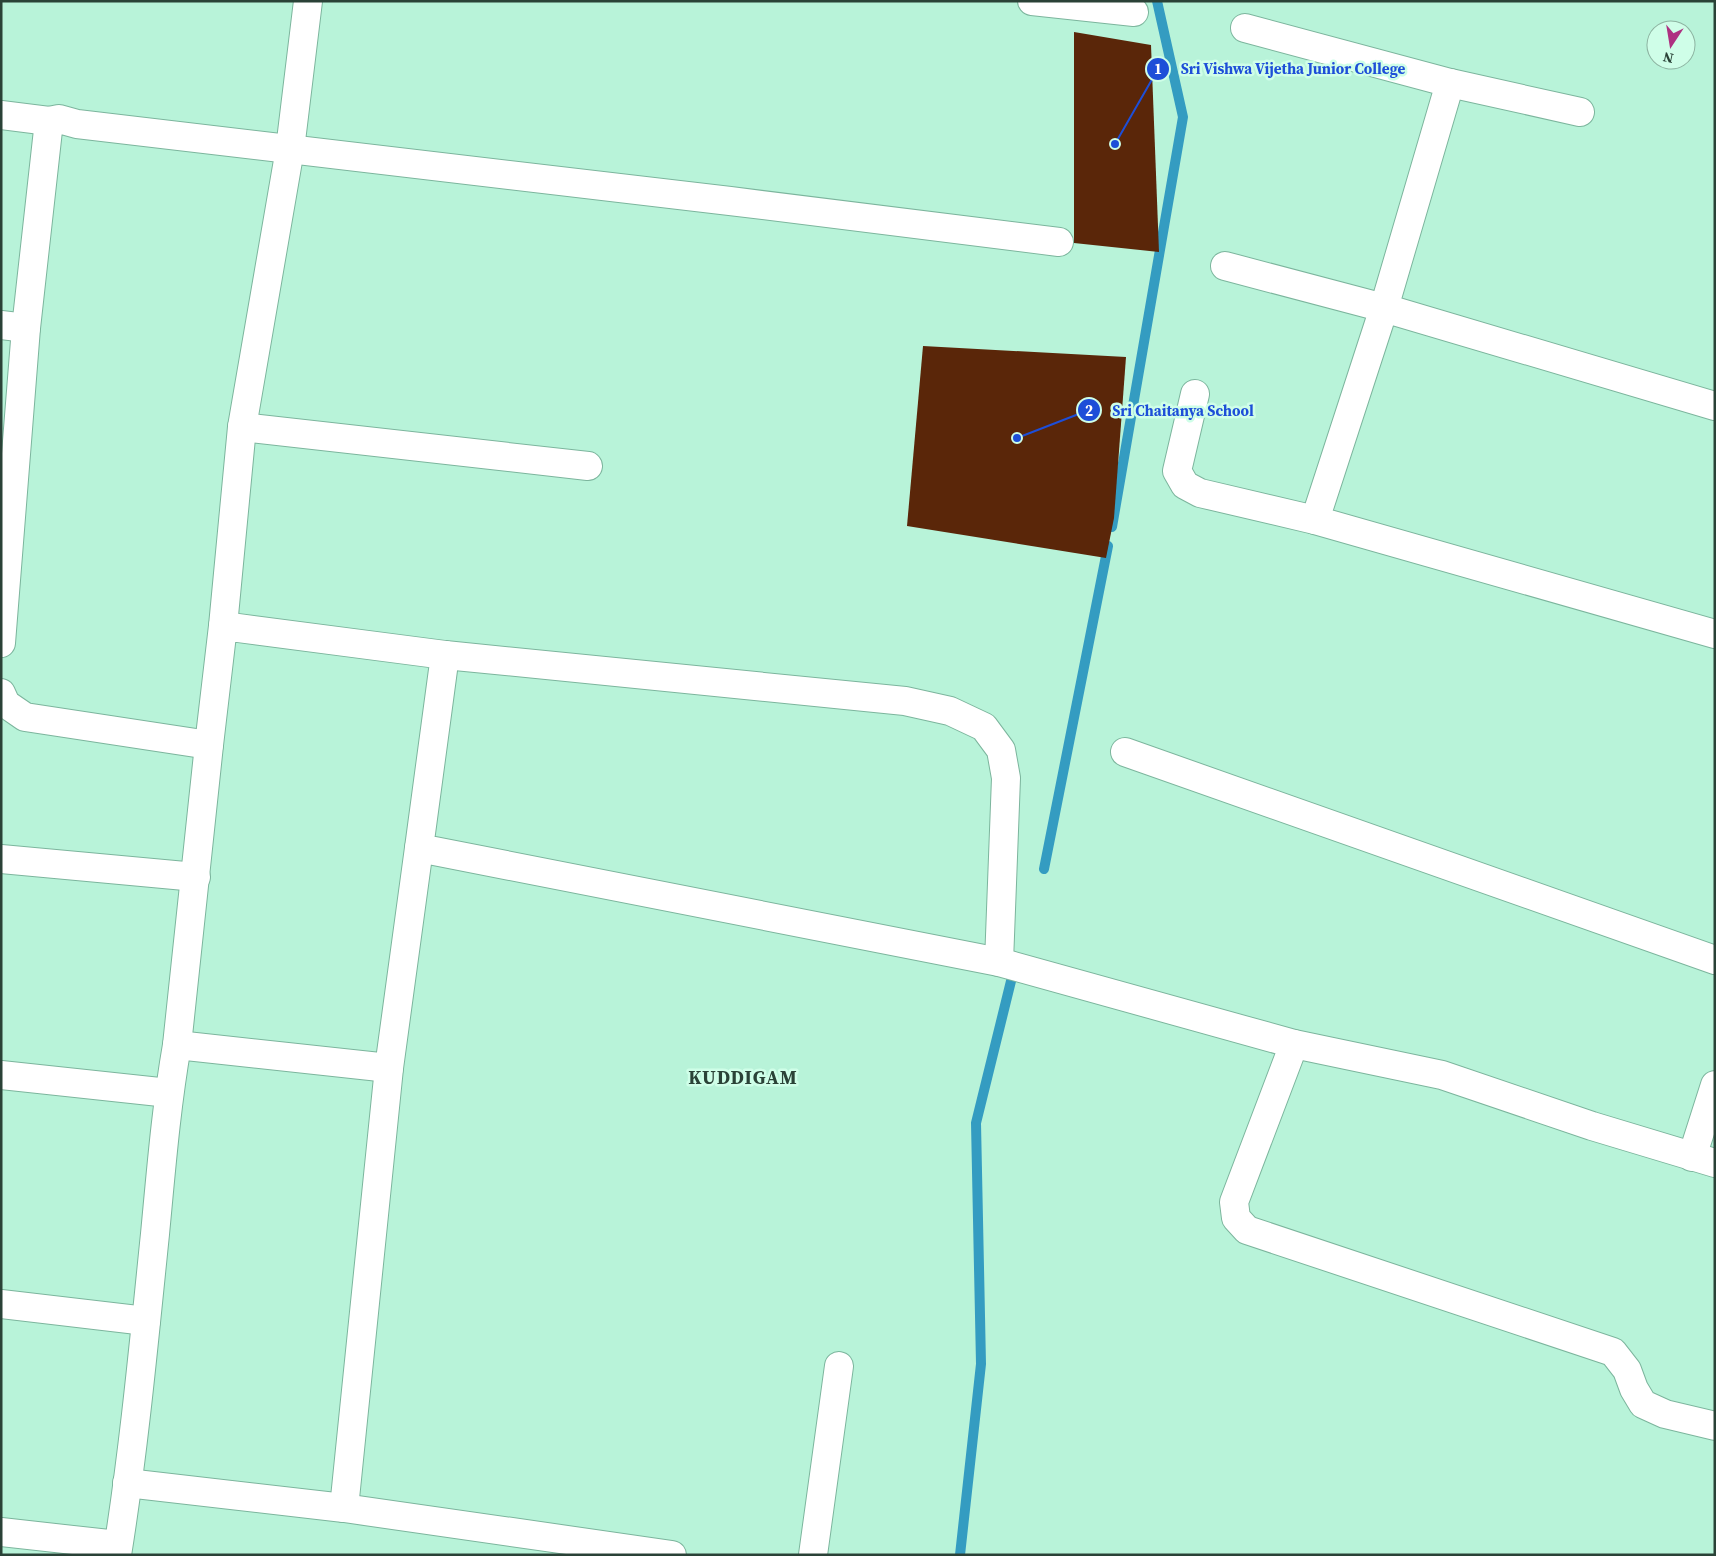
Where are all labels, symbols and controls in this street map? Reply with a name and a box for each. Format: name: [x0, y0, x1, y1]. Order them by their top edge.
north arrow: [1646, 20, 1696, 70]
text: N: [1661, 47, 1675, 69]
callout: Sri Vishwa Vijetha Junior College: [1146, 54, 1416, 84]
text: 1: [1154, 58, 1162, 79]
text: Sri Vishwa Vijetha Junior College: [1181, 58, 1406, 79]
callout: Sri Chaitanya School: [1077, 395, 1263, 425]
text: 2: [1085, 400, 1093, 421]
text: Sri Chaitanya School: [1112, 400, 1254, 421]
district label: KUDDIGAM: [688, 1064, 798, 1090]

